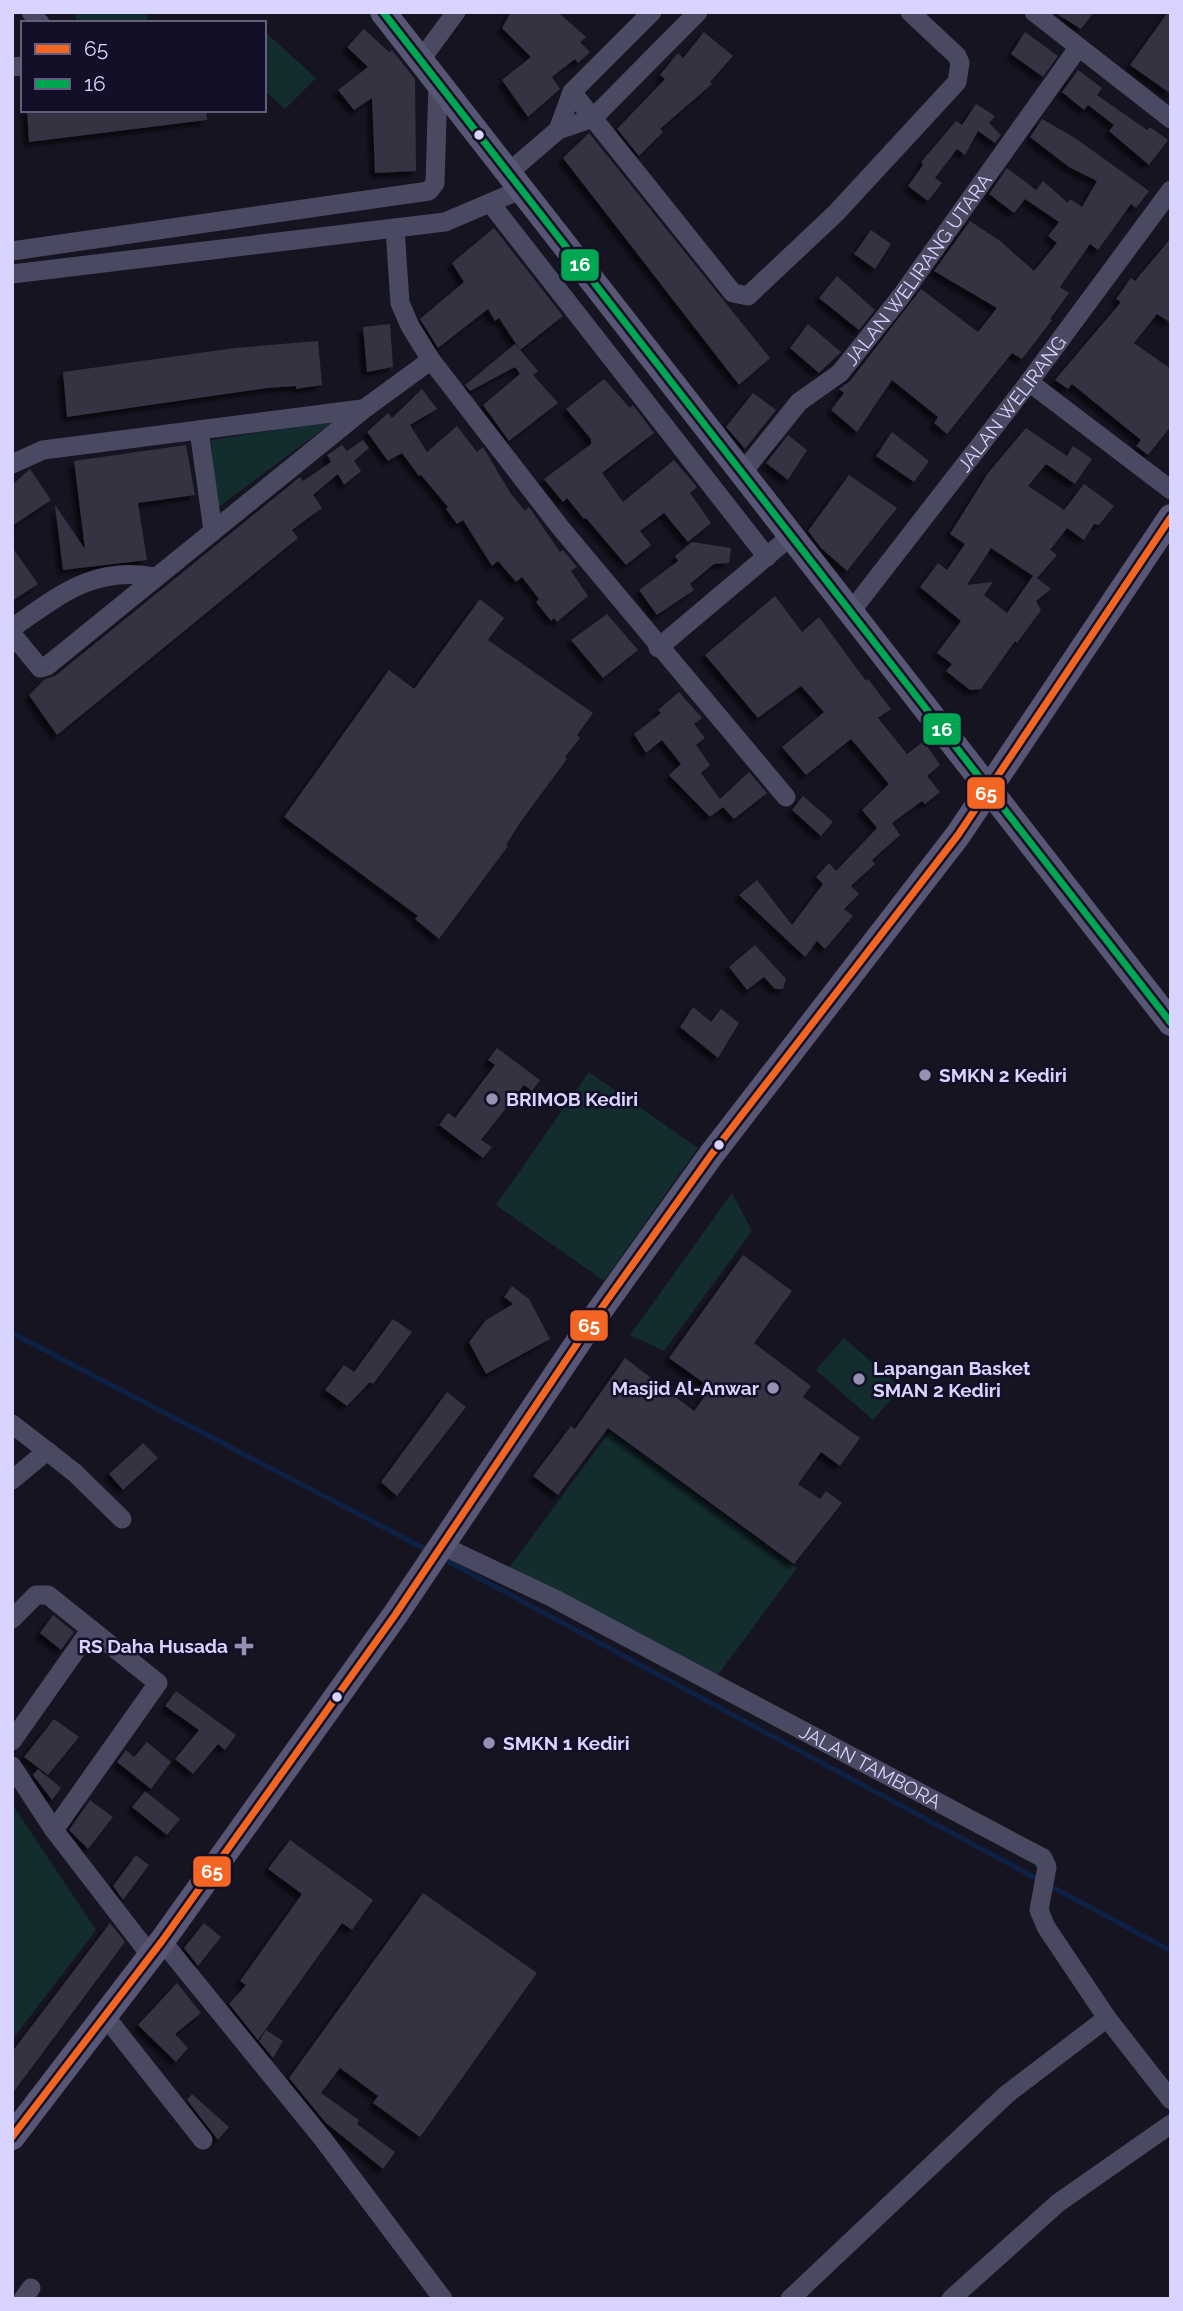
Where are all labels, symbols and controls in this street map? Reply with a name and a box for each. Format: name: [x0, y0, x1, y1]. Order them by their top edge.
legend: [21, 21, 266, 112]
text: 65: [84, 36, 108, 61]
text: 16: [84, 71, 106, 96]
unlabelled marker: [472, 128, 486, 142]
street label: JALAN WELIRANG UTARA: [840, 169, 996, 369]
line badge: 16: [560, 248, 600, 282]
text: 16: [570, 253, 590, 275]
street label: JALAN WELIRANG: [953, 331, 1071, 476]
line badge: 16: [922, 712, 962, 746]
text: 16: [932, 718, 952, 740]
line badge: 65: [966, 776, 1006, 810]
text: 65: [975, 782, 997, 804]
place label: SMKN 2 Kediri: [939, 1064, 1067, 1086]
marker: SMKN 2 Kediri: [917, 1067, 933, 1083]
place label: BRIMOB Kediri: [506, 1088, 638, 1110]
marker: BRIMOB Kediri: [484, 1091, 500, 1107]
unlabelled marker: [712, 1138, 726, 1152]
line badge: 65: [569, 1309, 609, 1342]
text: 65: [578, 1314, 600, 1336]
place label: Lapangan Basket SMAN 2 Kediri: [873, 1357, 1031, 1401]
marker: Lapangan Basket SMAN 2 Kediri: [851, 1371, 867, 1387]
place label: Masjid Al-Anwar: [612, 1377, 760, 1399]
marker: Masjid Al-Anwar: [765, 1380, 781, 1396]
place label: RS Daha Husada: [78, 1635, 228, 1657]
marker: RS Daha Husada: [234, 1636, 254, 1656]
unlabelled marker: [330, 1690, 344, 1704]
street label: JALAN TAMBORA: [796, 1720, 945, 1813]
place label: SMKN 1 Kediri: [503, 1732, 630, 1754]
marker: SMKN 1 Kediri: [481, 1735, 497, 1751]
line badge: 65: [192, 1855, 232, 1888]
text: 65: [201, 1860, 223, 1882]

